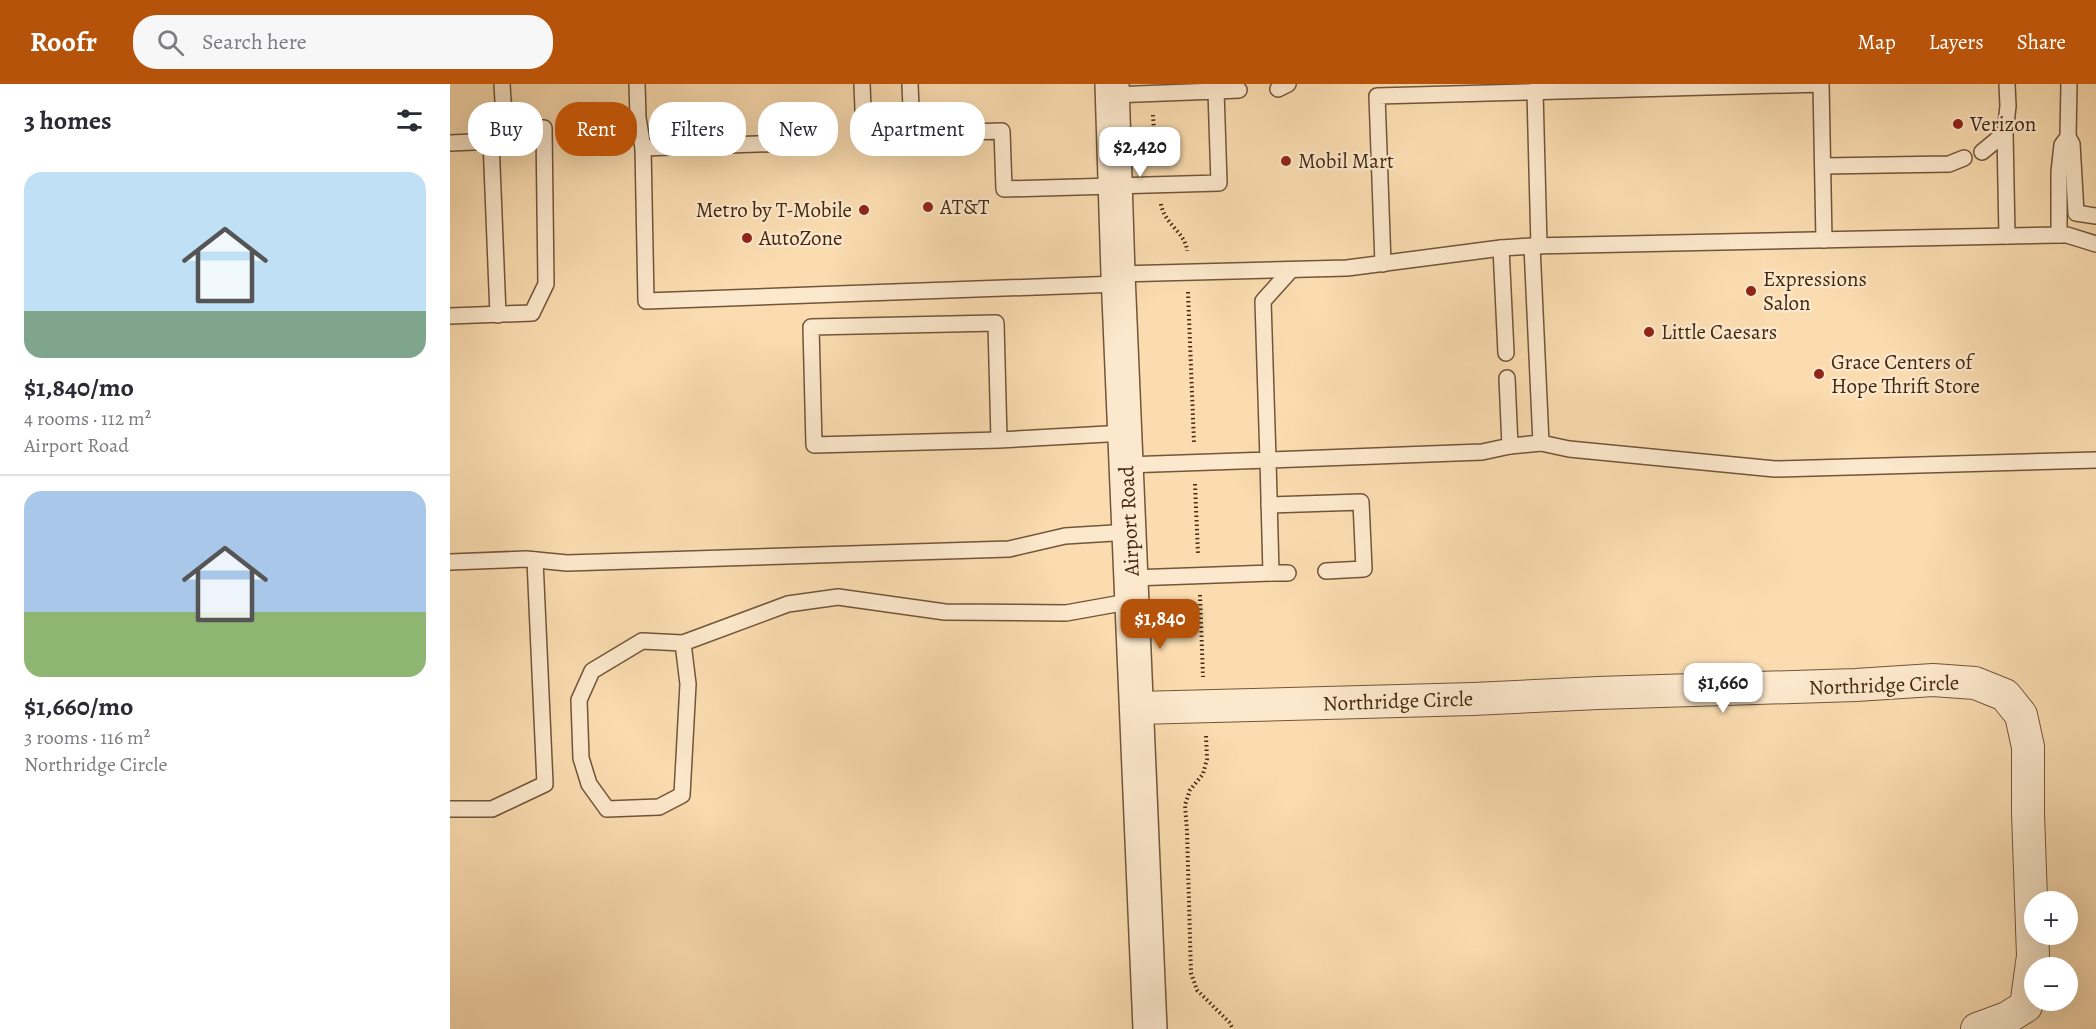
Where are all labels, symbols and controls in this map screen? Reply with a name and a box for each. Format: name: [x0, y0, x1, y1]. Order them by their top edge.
search box: [133, 15, 553, 69]
text: Roofr: [30, 23, 97, 61]
icon: search: [154, 26, 187, 59]
text: Search here: [202, 27, 307, 57]
text: Map: [1857, 28, 1896, 56]
text: Layers: [1929, 28, 1984, 56]
text: Share: [2017, 28, 2066, 56]
chip: Buy: [468, 102, 543, 156]
chip: Rent: [555, 102, 637, 156]
chip: Filters: [649, 102, 746, 156]
chip: New: [758, 102, 838, 156]
chip: Apartment: [850, 102, 985, 156]
text: 3 homes: [24, 103, 112, 138]
icon: filters: [393, 104, 426, 137]
place label: Verizon: [1969, 110, 2036, 138]
marker: Verizon: [1951, 117, 1965, 131]
pin: $2,420: [1091, 127, 1189, 178]
text: $2,420: [1113, 133, 1167, 160]
place label: Mobil Mart: [1298, 147, 1394, 175]
marker: Mobil Mart: [1279, 154, 1293, 168]
place label: AT&T: [939, 193, 990, 221]
place label: Metro by T-Mobile: [696, 196, 852, 224]
marker: AT&T: [921, 200, 935, 214]
marker: Metro by T-Mobile: [857, 203, 871, 217]
icon: home: [171, 211, 279, 319]
place label: AutoZone: [758, 224, 842, 252]
marker: AutoZone: [740, 231, 754, 245]
place label: Expressions Salon: [1763, 265, 1867, 317]
marker: Expressions Salon: [1744, 284, 1758, 298]
place label: Little Caesars: [1661, 318, 1777, 346]
marker: Little Caesars: [1642, 325, 1656, 339]
place label: Grace Centers of Hope Thrift Store: [1831, 348, 1980, 400]
marker: Grace Centers of Hope Thrift Store: [1812, 367, 1826, 381]
text: $1,840/mo: [24, 370, 134, 405]
text: 4 rooms · 112 m²: [24, 405, 151, 432]
text: Airport Road: [24, 432, 129, 459]
street label: Airport Road: [1112, 465, 1146, 578]
icon: home: [171, 530, 279, 638]
pin: $1,840: [1111, 599, 1209, 650]
text: $1,840: [1135, 605, 1185, 632]
pin: $1,660: [1674, 663, 1772, 714]
street label: Northridge Circle: [1808, 668, 1960, 702]
text: $1,660: [1698, 669, 1748, 696]
street label: Northridge Circle: [1322, 684, 1474, 718]
text: $1,660/mo: [24, 689, 134, 724]
text: 3 rooms · 116 m²: [24, 724, 150, 751]
text: Northridge Circle: [24, 751, 167, 778]
map controls: [2024, 891, 2078, 1011]
button: +: [2024, 891, 2078, 945]
button: −: [2024, 957, 2078, 1011]

